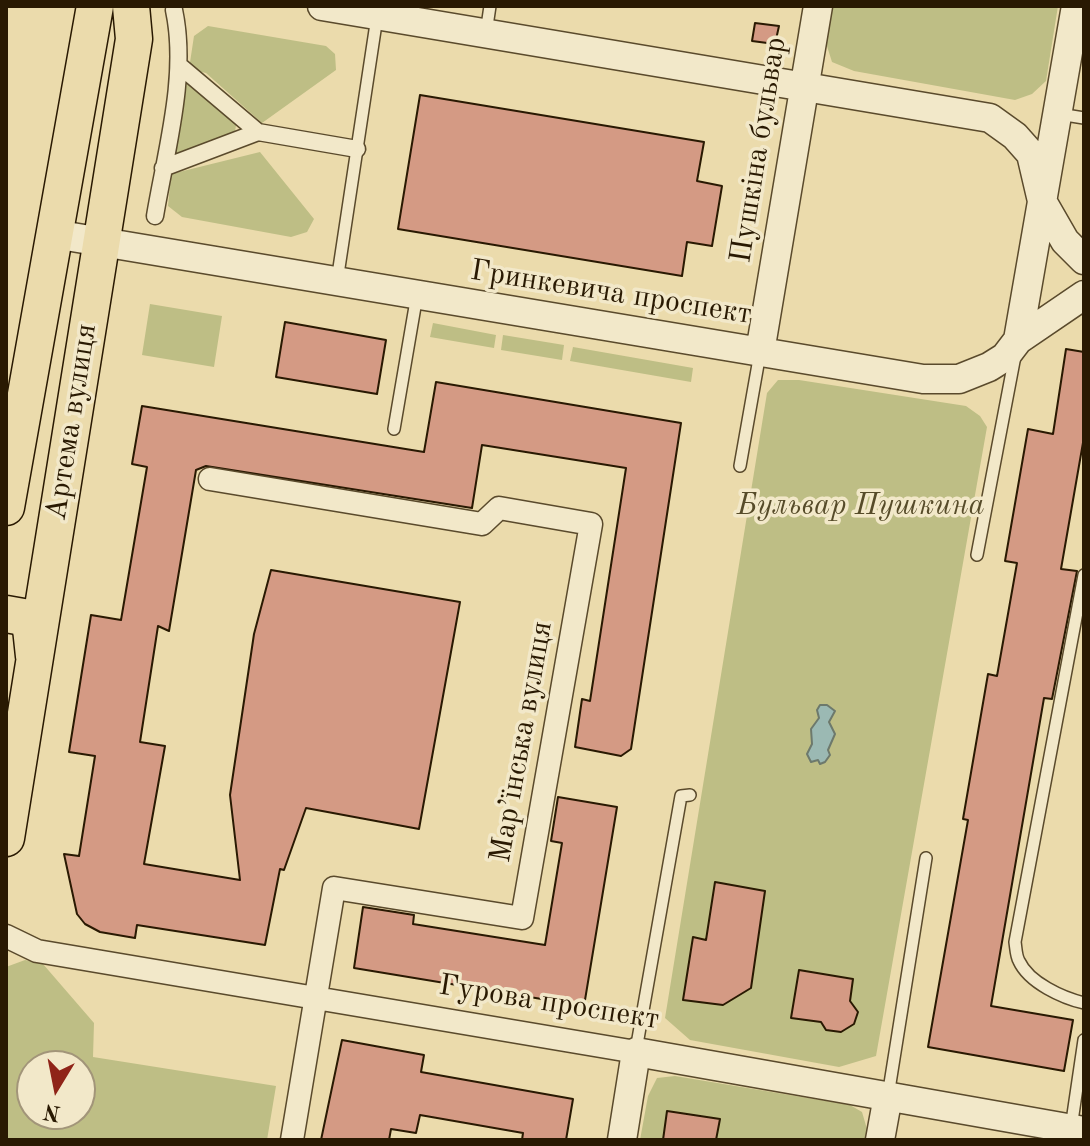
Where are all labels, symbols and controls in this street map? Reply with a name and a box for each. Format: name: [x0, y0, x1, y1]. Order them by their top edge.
street label: Пушкіна бульвар: [723, 34, 795, 266]
street label: Гринкевича проспект: [468, 253, 754, 333]
street label: Артема вулиця: [39, 321, 105, 523]
park label: Бульвар Пушкина: [737, 488, 985, 524]
street label: Мар’їнська вулиця: [483, 618, 561, 866]
street label: Гурова проспект: [436, 968, 662, 1038]
north arrow: [16, 1050, 96, 1130]
text: N: [42, 1099, 62, 1124]

